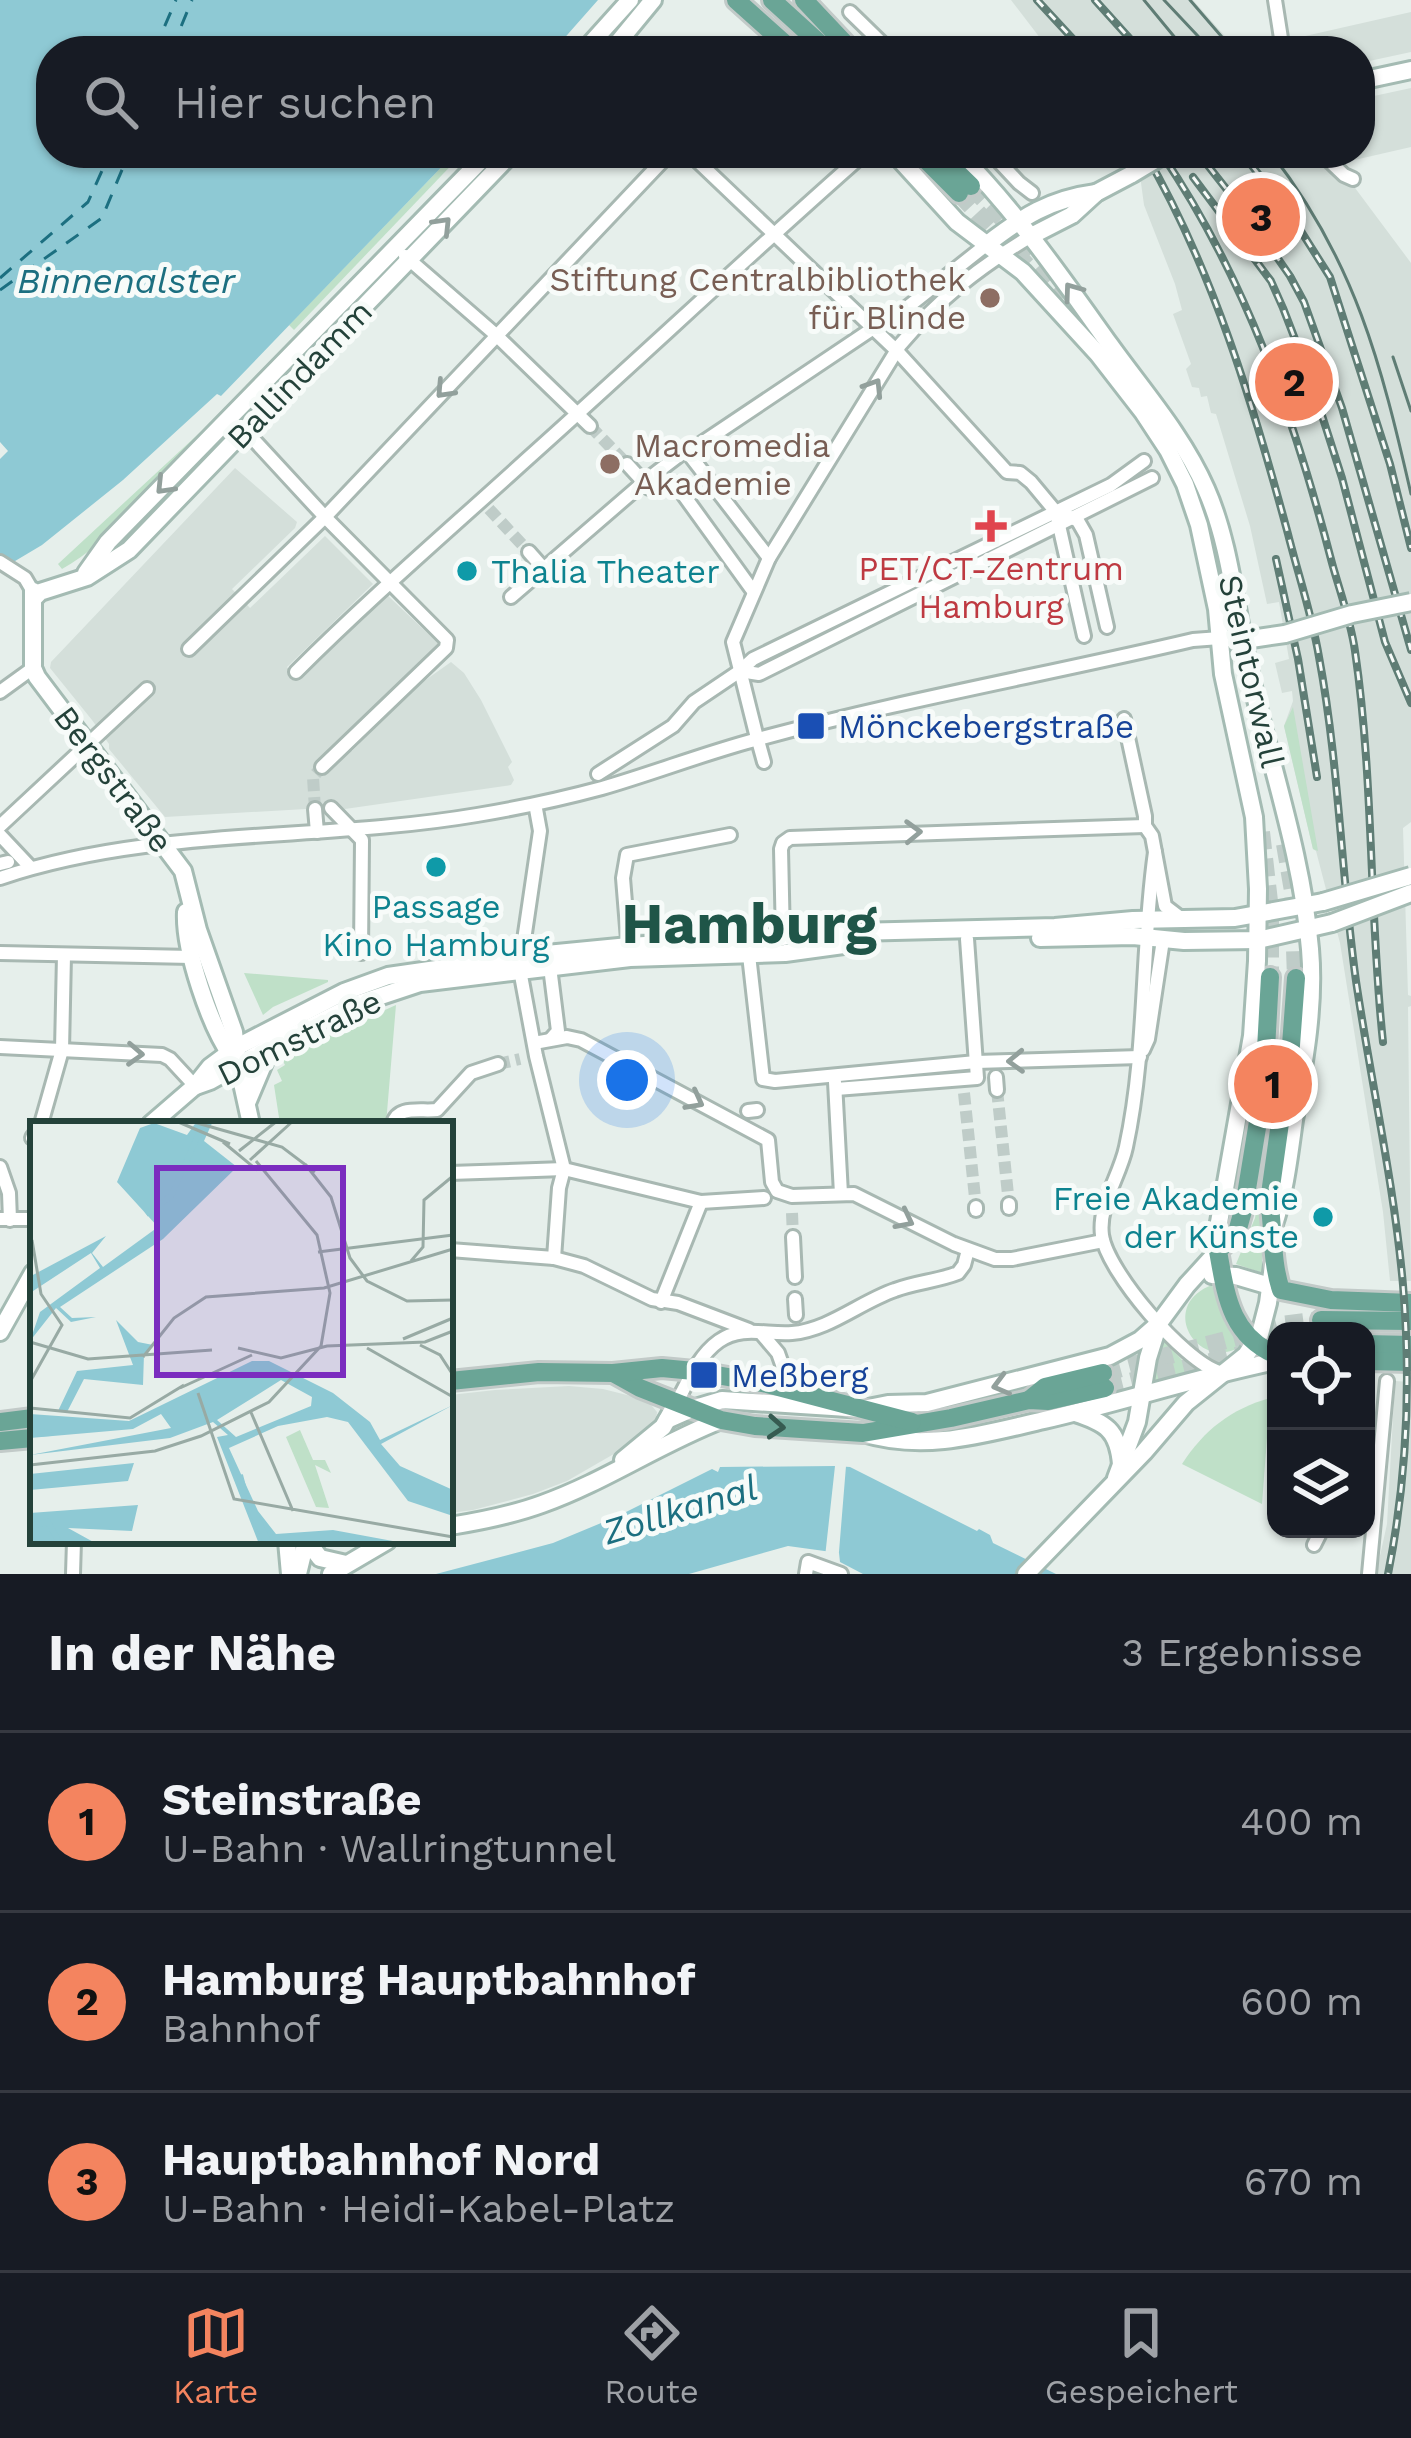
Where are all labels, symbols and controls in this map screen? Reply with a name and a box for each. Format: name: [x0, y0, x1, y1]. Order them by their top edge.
search box: [36, 36, 1375, 168]
icon: search: [78, 69, 144, 135]
text: Hier suchen: [174, 76, 436, 129]
pin: 3: [1222, 172, 1300, 262]
one-way arrow: [429, 217, 451, 239]
water label: Binnenalster: [17, 260, 237, 302]
place label: Stiftung Centralbibliothek für Blinde: [549, 260, 966, 337]
one-way arrow: [1064, 282, 1086, 304]
marker: Stiftung Centralbibliothek für Blinde: [977, 285, 1003, 311]
street label: Ballindamm: [219, 292, 380, 457]
pin: 2: [1255, 337, 1333, 427]
one-way arrow: [437, 376, 459, 397]
one-way arrow: [860, 378, 883, 400]
place label: Macromedia Akademie: [634, 426, 831, 503]
marker: Macromedia Akademie: [597, 451, 623, 477]
one-way arrow: [156, 472, 178, 494]
marker: PET/CT-Zentrum Hamburg: [975, 510, 1007, 542]
place label: PET/CT-Zentrum Hamburg: [858, 549, 1124, 626]
place label: Thalia Theater: [491, 552, 720, 591]
marker: Thalia Theater: [454, 558, 480, 584]
street label: Steintorwall: [1210, 571, 1293, 771]
street label: Bergstraße: [46, 698, 181, 860]
place label: Mönckebergstraße: [838, 707, 1134, 746]
marker: Mönckebergstraße: [795, 710, 827, 742]
one-way arrow: [904, 820, 923, 846]
marker: Passage Kino Hamburg: [423, 854, 449, 880]
place label: Passage Kino Hamburg: [322, 887, 550, 964]
district label: Hamburg: [621, 890, 877, 957]
street label: Domstraße: [211, 981, 387, 1094]
pin: 1: [1234, 1039, 1312, 1129]
one-way arrow: [126, 1041, 145, 1067]
one-way arrow: [1006, 1047, 1025, 1073]
your location: [597, 1050, 657, 1110]
one-way arrow: [683, 1086, 705, 1109]
inset map: [30, 1121, 453, 1544]
place label: Freie Akademie der Künste: [1053, 1179, 1299, 1256]
marker: Freie Akademie der Künste: [1310, 1204, 1336, 1230]
one-way arrow: [893, 1205, 914, 1229]
map controls: [1267, 1322, 1375, 1538]
button: locate: [1267, 1322, 1375, 1430]
place label: Meßberg: [731, 1356, 869, 1395]
marker: Meßberg: [688, 1359, 720, 1391]
one-way arrow: [991, 1371, 1012, 1396]
one-way arrow: [767, 1414, 786, 1440]
button: layers: [1267, 1430, 1375, 1538]
water label: Zollkanal: [597, 1467, 763, 1554]
text: In der Nähe: [48, 1623, 336, 1682]
text: 3 Ergebnisse: [1121, 1630, 1363, 1675]
text: Steinstraße: [162, 1773, 422, 1826]
text: 1: [79, 1799, 95, 1844]
text: 400 m: [1240, 1799, 1363, 1844]
text: U-Bahn · Wallringtunnel: [162, 1826, 616, 1871]
text: Hamburg Hauptbahnhof: [162, 1953, 695, 2006]
text: 2: [75, 1979, 99, 2024]
text: 600 m: [1240, 1979, 1363, 2024]
text: Bahnhof: [162, 2006, 320, 2051]
text: Hauptbahnhof Nord: [162, 2133, 600, 2186]
text: 3: [75, 2159, 99, 2204]
text: 670 m: [1244, 2159, 1363, 2204]
text: U-Bahn · Heidi-Kabel-Platz: [162, 2186, 675, 2231]
tab: Karte: [173, 2300, 258, 2411]
tab: Route: [604, 2300, 699, 2411]
tab: Gespeichert: [1045, 2300, 1238, 2411]

